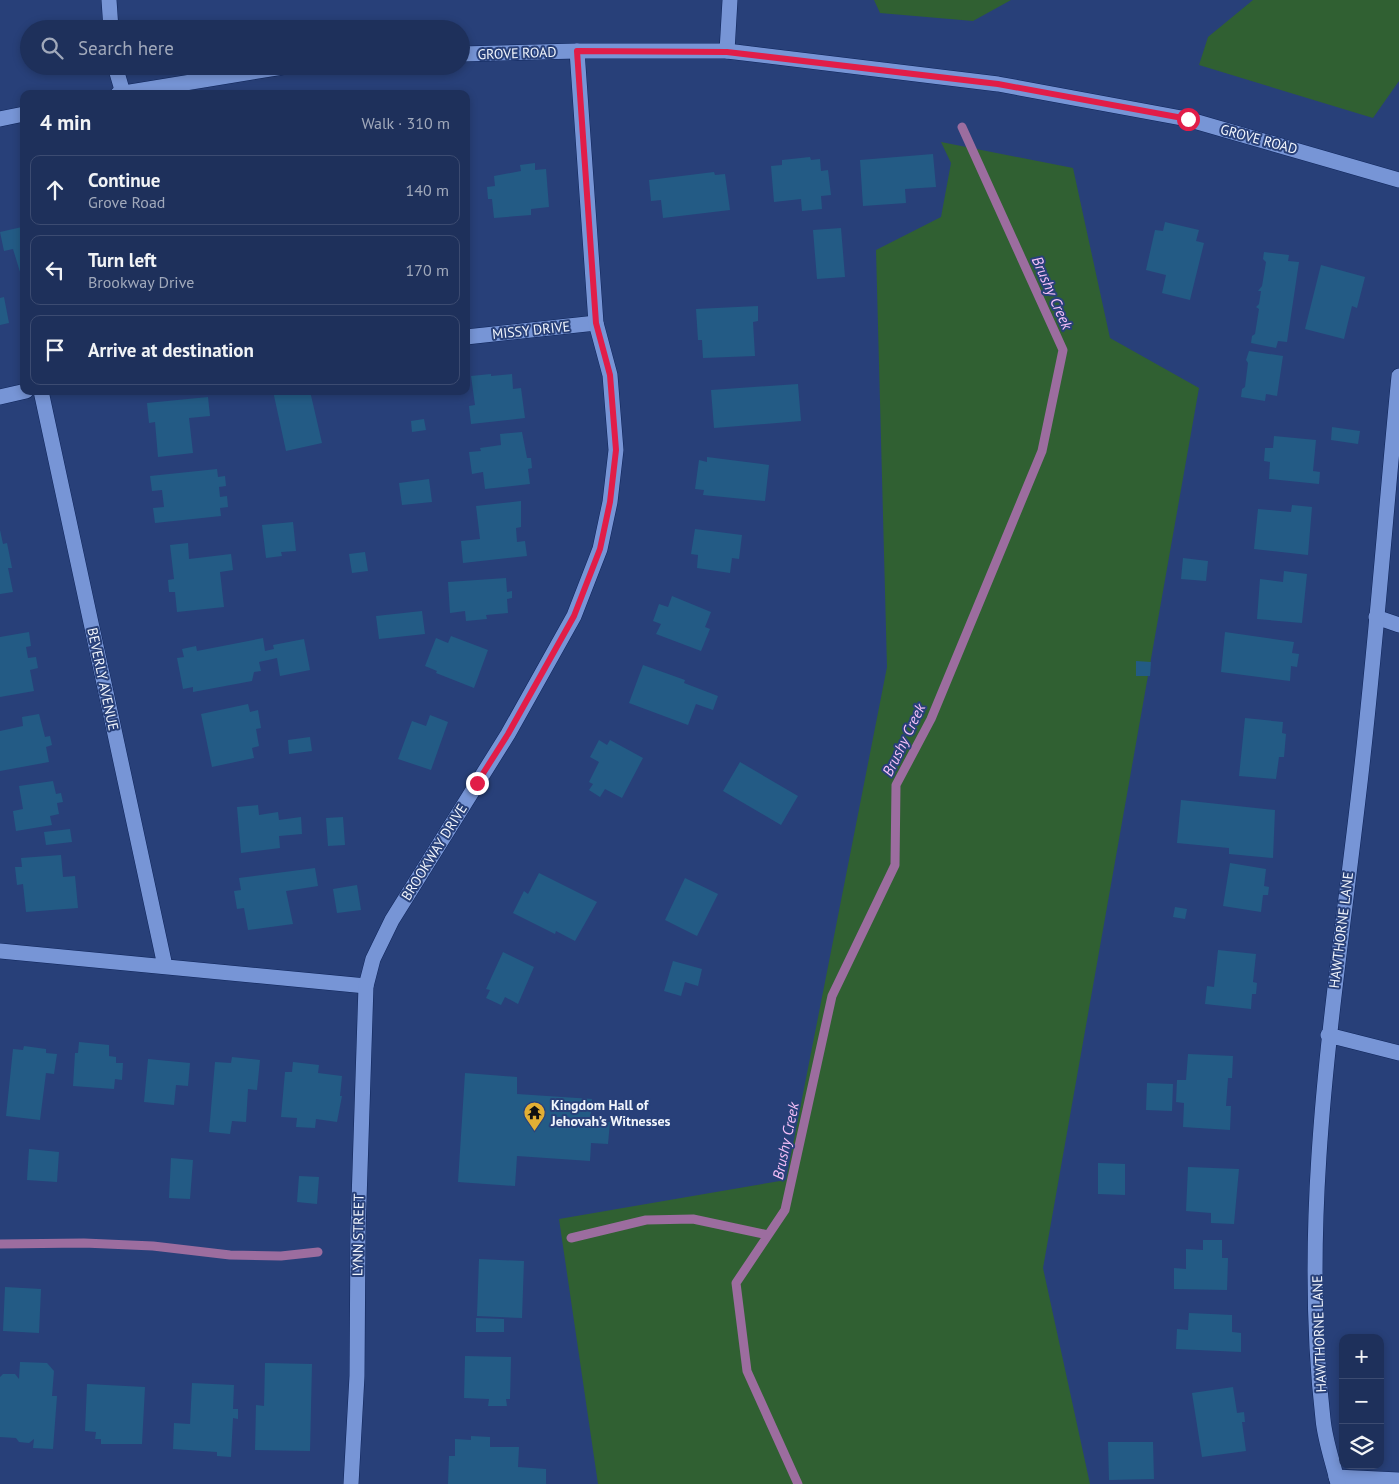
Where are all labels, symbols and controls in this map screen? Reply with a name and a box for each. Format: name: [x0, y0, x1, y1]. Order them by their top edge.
search box: [20, 20, 470, 75]
icon: search: [38, 34, 66, 62]
text: Search here: [78, 36, 174, 60]
street label: GROVE ROAD: [477, 43, 557, 63]
route start: [1177, 108, 1200, 131]
text: 4 min: [40, 109, 91, 136]
text: Walk · 310 m: [361, 113, 450, 133]
street label: GROVE ROAD: [1219, 120, 1299, 158]
text: Continue: [88, 168, 160, 192]
icon: ahead: [41, 176, 69, 204]
text: 140 m: [406, 180, 449, 200]
text: Grove Road: [88, 192, 165, 212]
text: Turn left: [88, 248, 157, 272]
water label: Brushy Creek: [1028, 253, 1078, 334]
icon: left: [41, 256, 69, 284]
text: 170 m: [406, 260, 449, 280]
text: Brookway Drive: [88, 272, 194, 292]
street label: MISSY DRIVE: [491, 317, 571, 343]
icon: arrive: [41, 336, 69, 364]
text: Arrive at destination: [88, 338, 254, 362]
street label: BEVERLY AVENUE: [83, 626, 123, 732]
water label: Brushy Creek: [878, 699, 930, 779]
route end: [466, 772, 489, 795]
street label: BROOKWAY DRIVE: [397, 800, 471, 904]
street label: HAWTHORNE LANE: [1325, 871, 1357, 989]
place label: Kingdom Hall of Jehovah’s Witnesses: [550, 1096, 671, 1130]
water label: Brushy Creek: [768, 1099, 803, 1181]
temple icon: Kingdom Hall of Jehovah’s Witnesses: [523, 1101, 547, 1132]
street label: LYNN STREET: [348, 1193, 368, 1276]
street label: HAWTHORNE LANE: [1308, 1275, 1330, 1393]
map controls: [1339, 1334, 1384, 1469]
button: +: [1339, 1334, 1384, 1379]
button: −: [1339, 1379, 1384, 1424]
button: layers: [1339, 1424, 1384, 1469]

